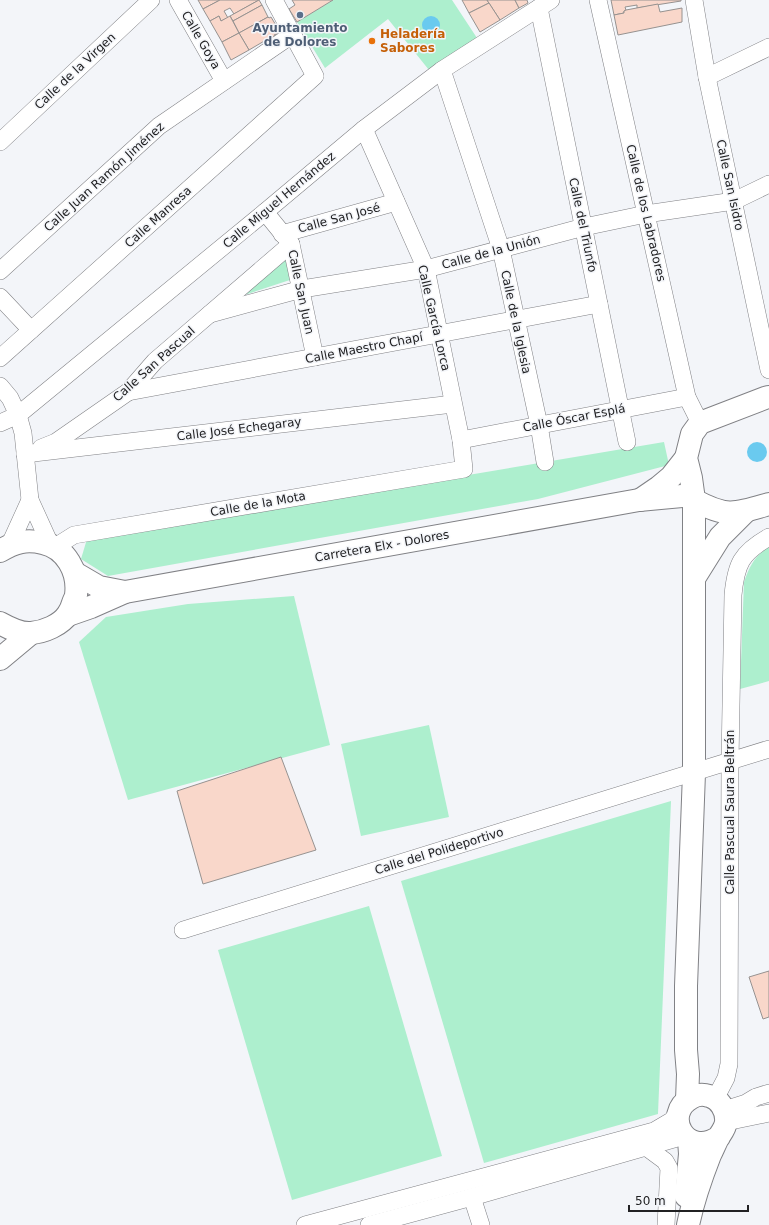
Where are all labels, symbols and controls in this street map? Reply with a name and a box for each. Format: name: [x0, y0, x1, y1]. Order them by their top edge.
street label: Calle Goya: [179, 8, 223, 72]
marker: Ayuntamiento de Dolores: [295, 10, 305, 20]
place label: Ayuntamiento de Dolores: [253, 21, 347, 49]
place label: Heladería Sabores: [380, 27, 445, 55]
street label: Calle de la Virgen: [32, 30, 118, 112]
marker: Heladería Sabores: [367, 36, 377, 46]
street label: Calle Juan Ramón Jiménez: [41, 119, 167, 235]
street label: Calle San Isidro: [714, 138, 746, 232]
street label: Calle de los Labradores: [623, 143, 669, 283]
street label: Calle Miguel Hernández: [220, 149, 338, 251]
street label: Calle del Triunfo: [566, 176, 600, 274]
street label: Calle Manresa: [122, 184, 194, 250]
street label: Calle San José: [296, 200, 382, 236]
street label: Calle de la Unión: [440, 232, 542, 272]
street label: Calle San Juan: [285, 248, 317, 336]
street label: Calle García Lorca: [415, 264, 453, 372]
street label: Calle de la Iglesia: [498, 269, 534, 375]
street label: Calle San Pascual: [110, 324, 198, 404]
street label: Calle Maestro Chapí: [304, 330, 425, 366]
street label: Calle Óscar Esplá: [521, 400, 626, 435]
street label: Calle José Echegaray: [176, 414, 302, 444]
street label: Calle de la Mota: [209, 489, 307, 519]
street label: Carretera Elx - Dolores: [314, 527, 450, 565]
street label: Calle Pascual Saura Beltrán: [723, 730, 737, 894]
street label: Calle del Polideportivo: [373, 825, 505, 877]
scale bar: [629, 1187, 748, 1213]
text: 50 m: [635, 1194, 666, 1208]

